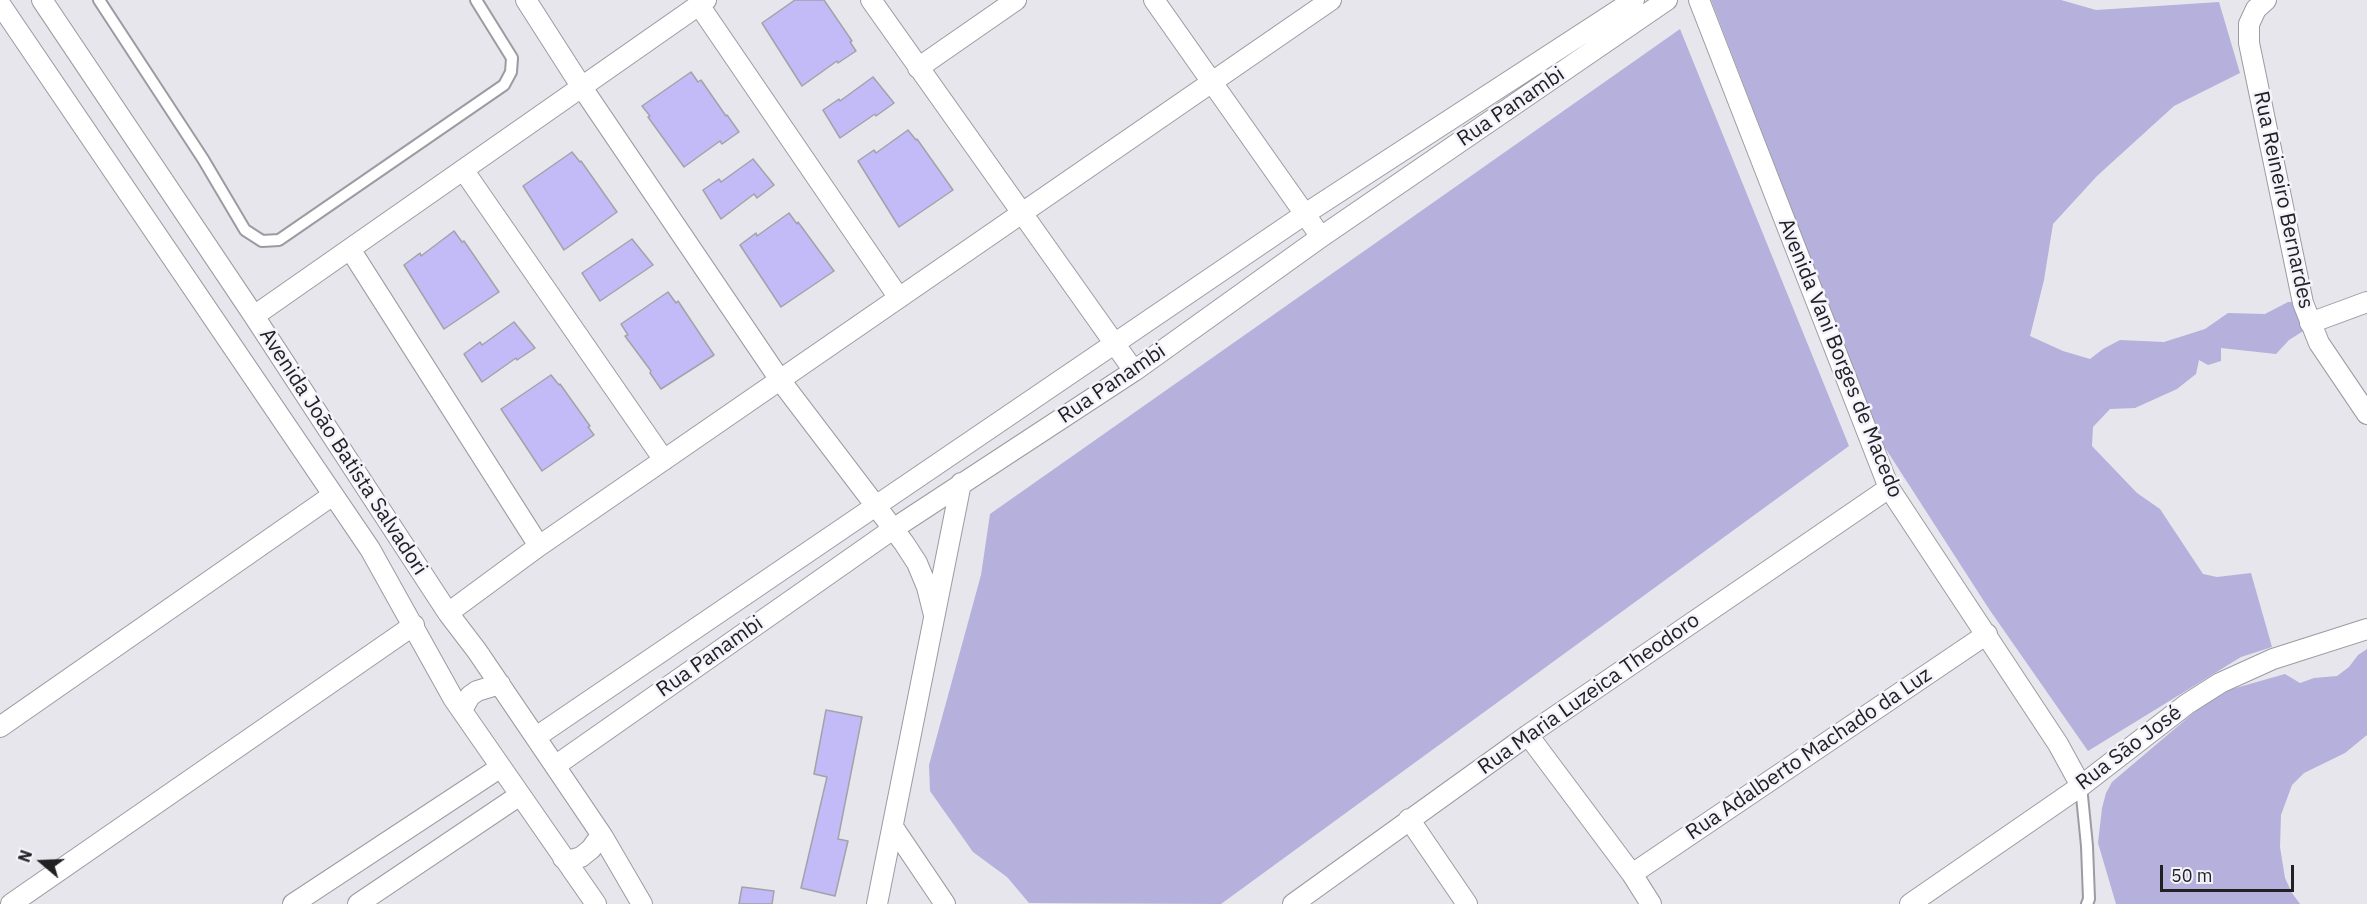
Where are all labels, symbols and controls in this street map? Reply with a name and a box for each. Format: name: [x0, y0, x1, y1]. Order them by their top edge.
street label: Rua Panambi: [1452, 62, 1570, 152]
street label: Rua Reineiro Bernardes: [2248, 89, 2318, 311]
street label: Avenida Vani Borges de Macedo: [1772, 215, 1908, 501]
street label: Avenida João Batista Salvadori: [254, 324, 432, 580]
street label: Rua Panambi: [1053, 339, 1171, 429]
street label: Rua Maria Luzeica Theodoro: [1473, 608, 1705, 780]
street label: Rua Panambi: [652, 611, 768, 703]
street label: Rua Adalberto Machado da Luz: [1681, 662, 1937, 846]
street label: Rua São José: [2071, 700, 2187, 796]
north arrow: [12, 832, 72, 892]
text: N: [14, 847, 36, 865]
scale bar: [2163, 853, 2296, 891]
text: 50 m: [2171, 864, 2213, 887]

